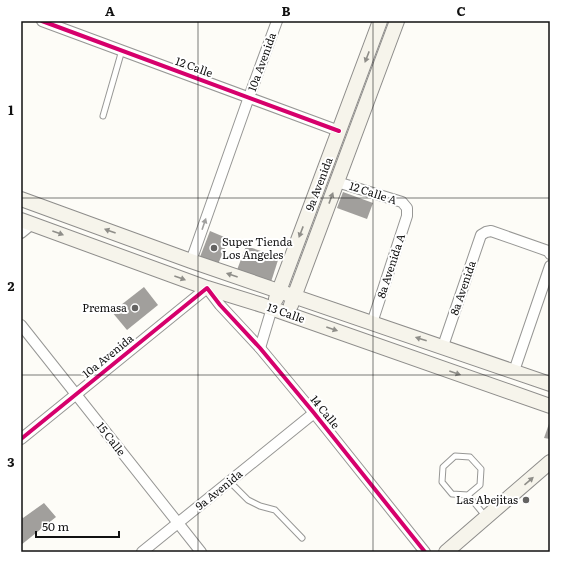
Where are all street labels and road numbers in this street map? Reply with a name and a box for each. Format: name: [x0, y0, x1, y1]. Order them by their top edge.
street label: 10a Avenida: [243, 30, 279, 93]
street label: 12 Calle: [173, 52, 216, 80]
street label: 9a Avenida: [300, 154, 336, 213]
street label: 12 Calle A: [348, 177, 399, 207]
street label: 8a Avenida A: [372, 231, 408, 300]
street label: 8a Avenida: [445, 258, 479, 317]
street label: 13 Calle: [265, 298, 308, 326]
street label: 10a Avenida: [78, 330, 136, 381]
street label: 14 Calle: [307, 391, 344, 432]
street label: 15 Calle: [94, 418, 130, 459]
street label: 9a Avenida: [191, 465, 245, 513]

